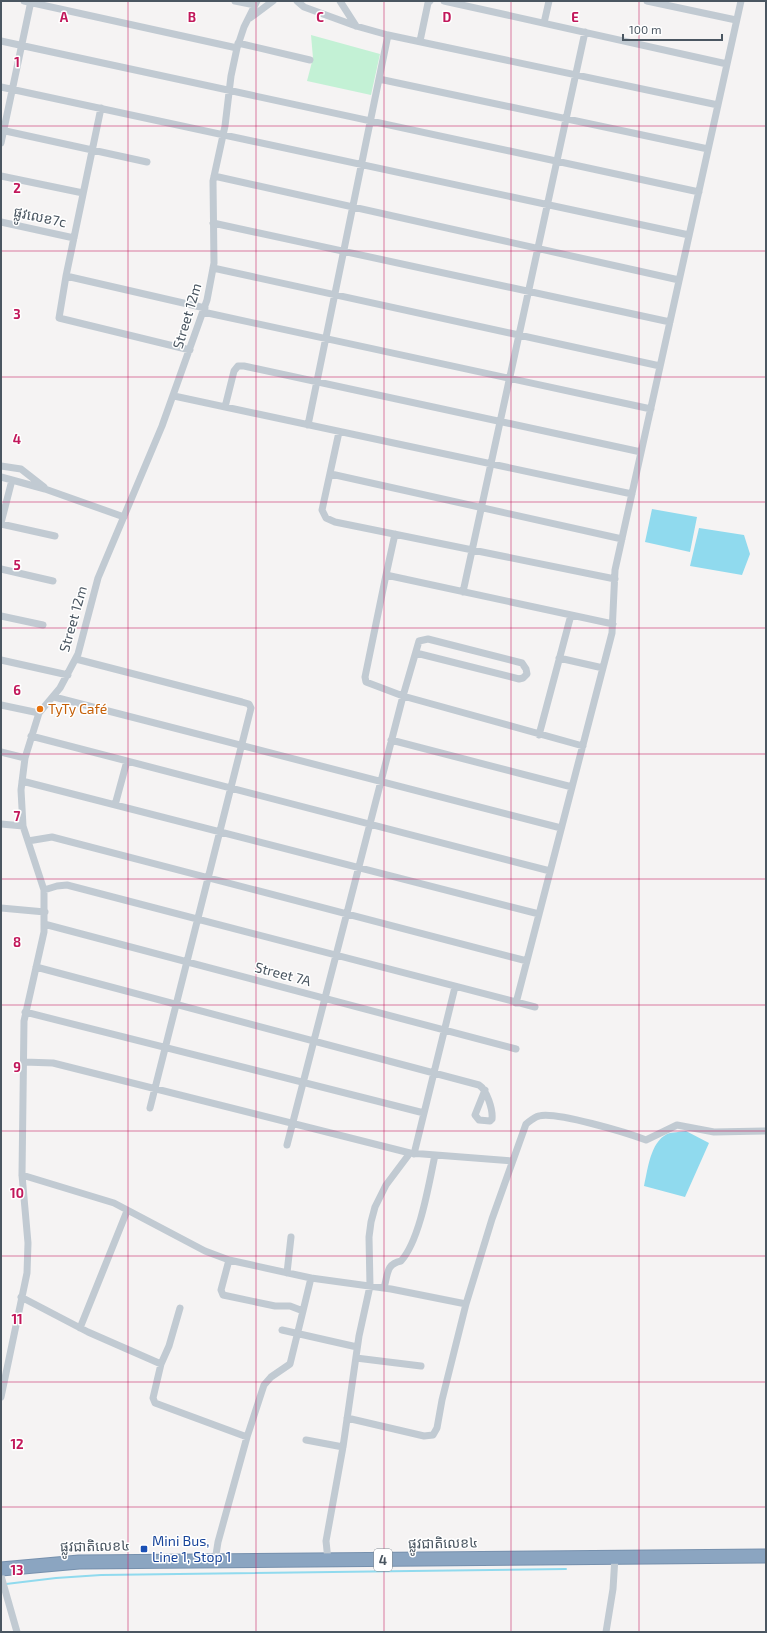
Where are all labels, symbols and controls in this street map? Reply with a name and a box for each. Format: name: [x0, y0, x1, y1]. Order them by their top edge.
text: A: [60, 9, 69, 25]
text: B: [188, 9, 196, 25]
text: C: [316, 9, 324, 25]
text: D: [443, 9, 452, 25]
text: E: [571, 9, 579, 25]
scale bar: [623, 16, 722, 42]
text: 100 m: [629, 22, 661, 36]
text: 1: [14, 54, 20, 70]
text: 2: [13, 180, 21, 196]
street label: ផ្លូវលេខ7c: [11, 203, 68, 234]
street label: Street 12m: [168, 281, 205, 351]
text: 3: [13, 306, 21, 322]
text: 4: [13, 431, 21, 447]
text: 5: [13, 557, 21, 573]
street label: Street 12m: [55, 584, 90, 654]
text: 6: [13, 682, 21, 698]
place label: TyTy Café: [48, 700, 107, 717]
marker: TyTy Café: [35, 704, 45, 714]
text: 7: [14, 808, 21, 824]
text: 8: [13, 934, 21, 950]
street label: Street 7A: [253, 958, 313, 989]
text: 9: [13, 1059, 21, 1075]
text: 10: [10, 1185, 24, 1201]
text: 11: [11, 1311, 23, 1327]
text: 12: [10, 1436, 24, 1452]
place label: Mini Bus, Line 1, Stop 1: [152, 1532, 231, 1565]
street label: ផ្លូវជាតិលេខ៤: [408, 1533, 478, 1556]
street label: ផ្លូវជាតិលេខ៤: [60, 1536, 130, 1559]
marker: Mini Bus, Line 1, Stop 1: [139, 1544, 149, 1554]
road number: 4: [374, 1549, 392, 1571]
text: 13: [11, 1562, 24, 1578]

